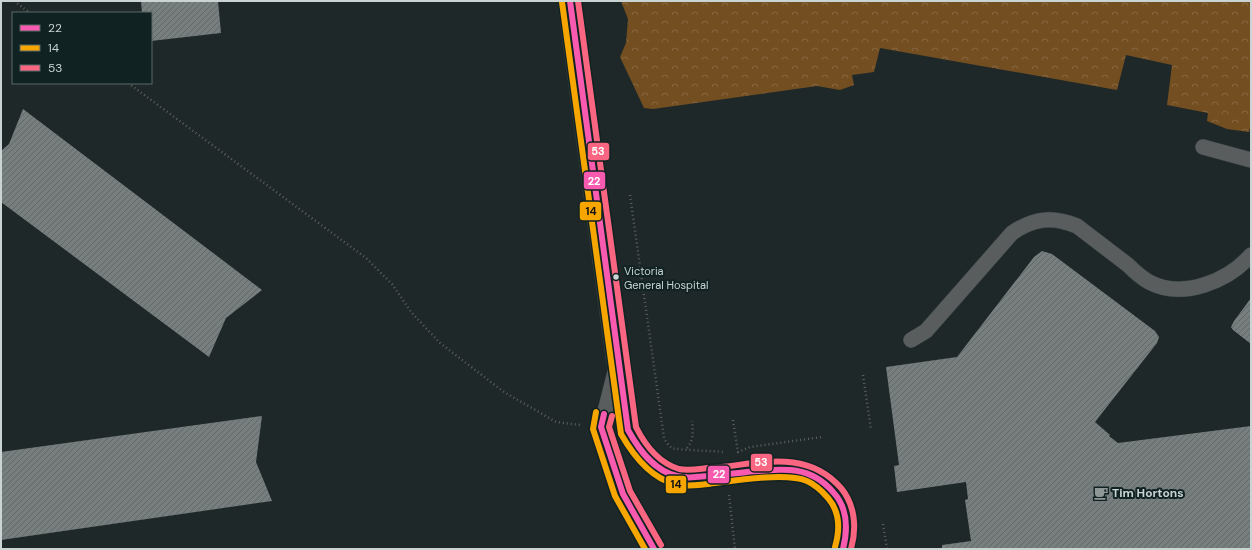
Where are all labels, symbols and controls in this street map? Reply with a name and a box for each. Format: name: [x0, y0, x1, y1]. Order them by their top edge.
legend: [12, 12, 152, 84]
text: 22: [48, 20, 62, 36]
text: 14: [48, 40, 59, 56]
text: 53: [48, 60, 62, 76]
line badge: 53: [587, 142, 610, 161]
text: 53: [591, 144, 605, 158]
line badge: 22: [583, 171, 606, 190]
text: 22: [588, 174, 600, 188]
line badge: 14: [579, 201, 602, 221]
text: 14: [585, 204, 597, 218]
place label: Victoria General Hospital: [624, 264, 708, 292]
marker: Victoria General Hospital: [611, 272, 621, 282]
line badge: 53: [750, 453, 773, 472]
text: 53: [754, 455, 768, 469]
line badge: 22: [707, 465, 730, 484]
text: 22: [713, 467, 725, 481]
line badge: 14: [665, 475, 687, 494]
text: 14: [670, 477, 682, 491]
cafe icon: Tim Hortons: [1093, 485, 1109, 501]
place label: Tim Hortons: [1112, 485, 1184, 501]

